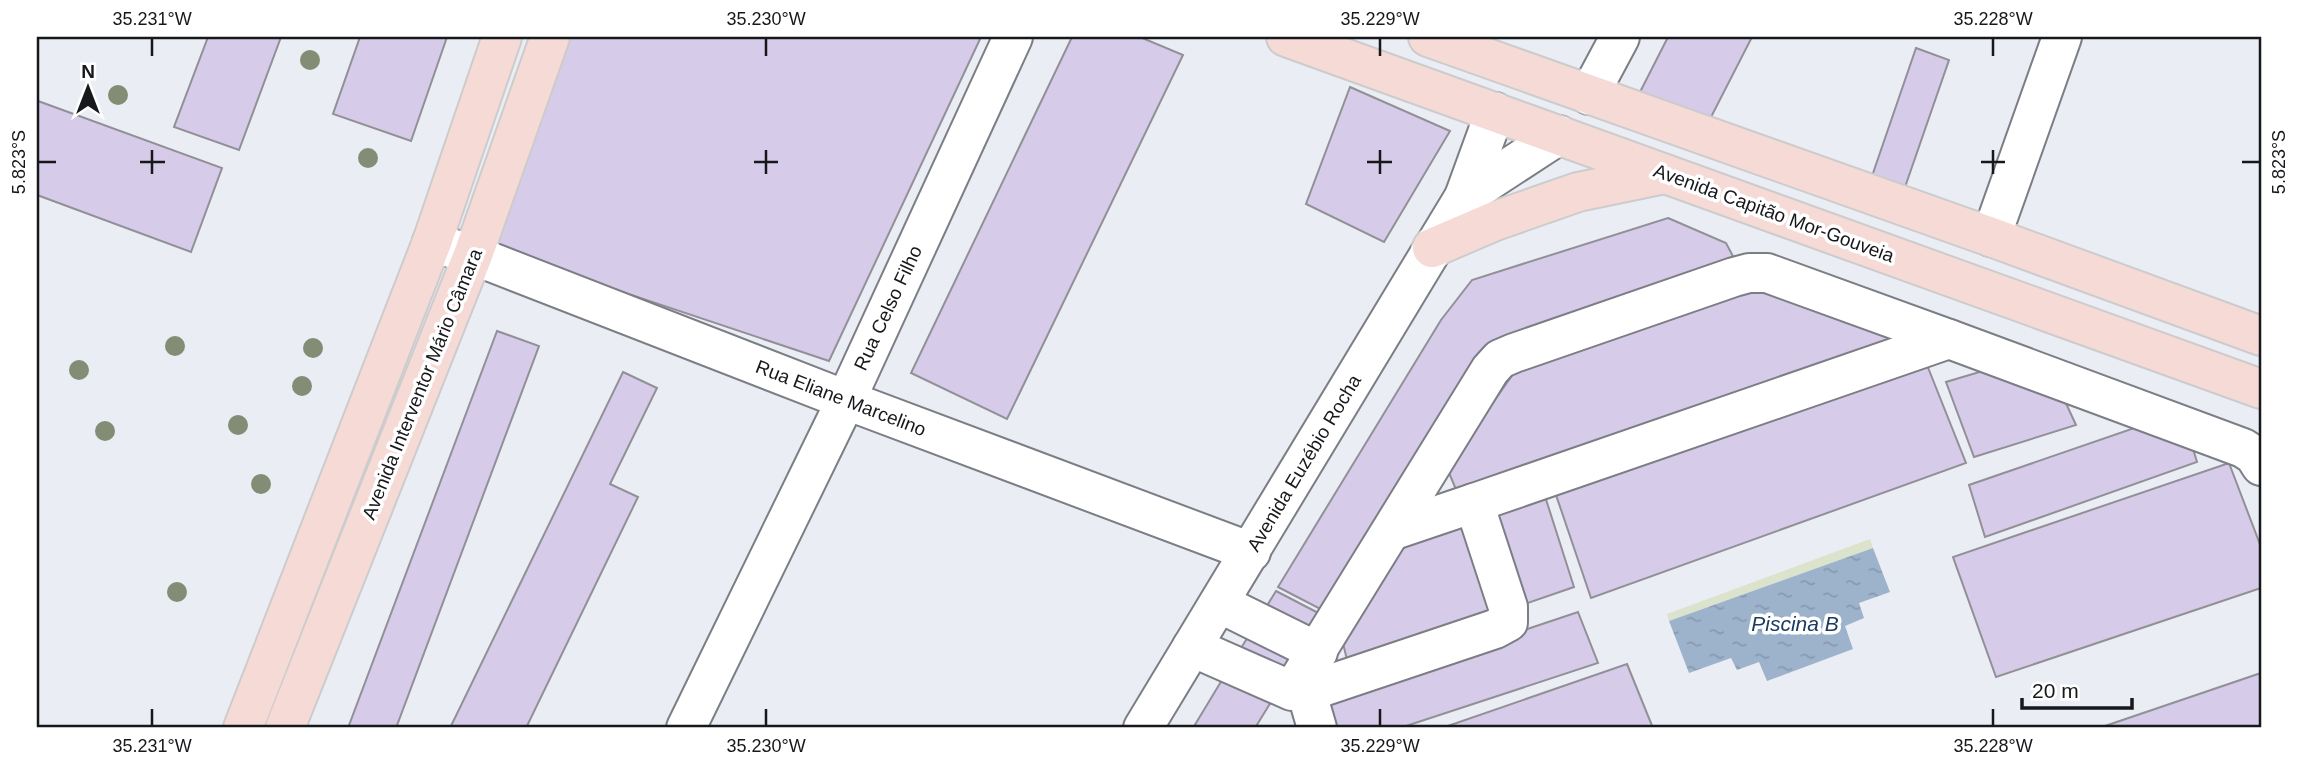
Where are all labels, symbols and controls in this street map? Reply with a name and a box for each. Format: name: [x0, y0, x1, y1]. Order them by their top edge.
text: 35.231°W: [112, 9, 192, 29]
text: 35.230°W: [726, 9, 806, 29]
text: 35.229°W: [1340, 9, 1420, 29]
text: 35.228°W: [1953, 9, 2033, 29]
north arrow: [52, 52, 122, 122]
text: N: [81, 61, 95, 82]
text: 5.823°S: [9, 130, 29, 194]
text: 5.823°S: [2269, 130, 2289, 194]
street label: Avenida Capitão Mor-Gouveia: [1651, 160, 1897, 266]
street label: Rua Celso Filho: [850, 242, 926, 374]
street label: Avenida Interventor Mário Câmara: [358, 245, 486, 522]
street label: Rua Eliane Marcelino: [753, 356, 929, 440]
street label: Avenida Euzébio Rocha: [1243, 370, 1365, 555]
water label: Piscina B: [1751, 612, 1839, 635]
scale bar: [2022, 667, 2132, 711]
text: 20 m: [2032, 679, 2079, 702]
text: 35.231°W: [112, 736, 192, 756]
text: 35.230°W: [726, 736, 806, 756]
text: 35.229°W: [1340, 736, 1420, 756]
text: 35.228°W: [1953, 736, 2033, 756]

